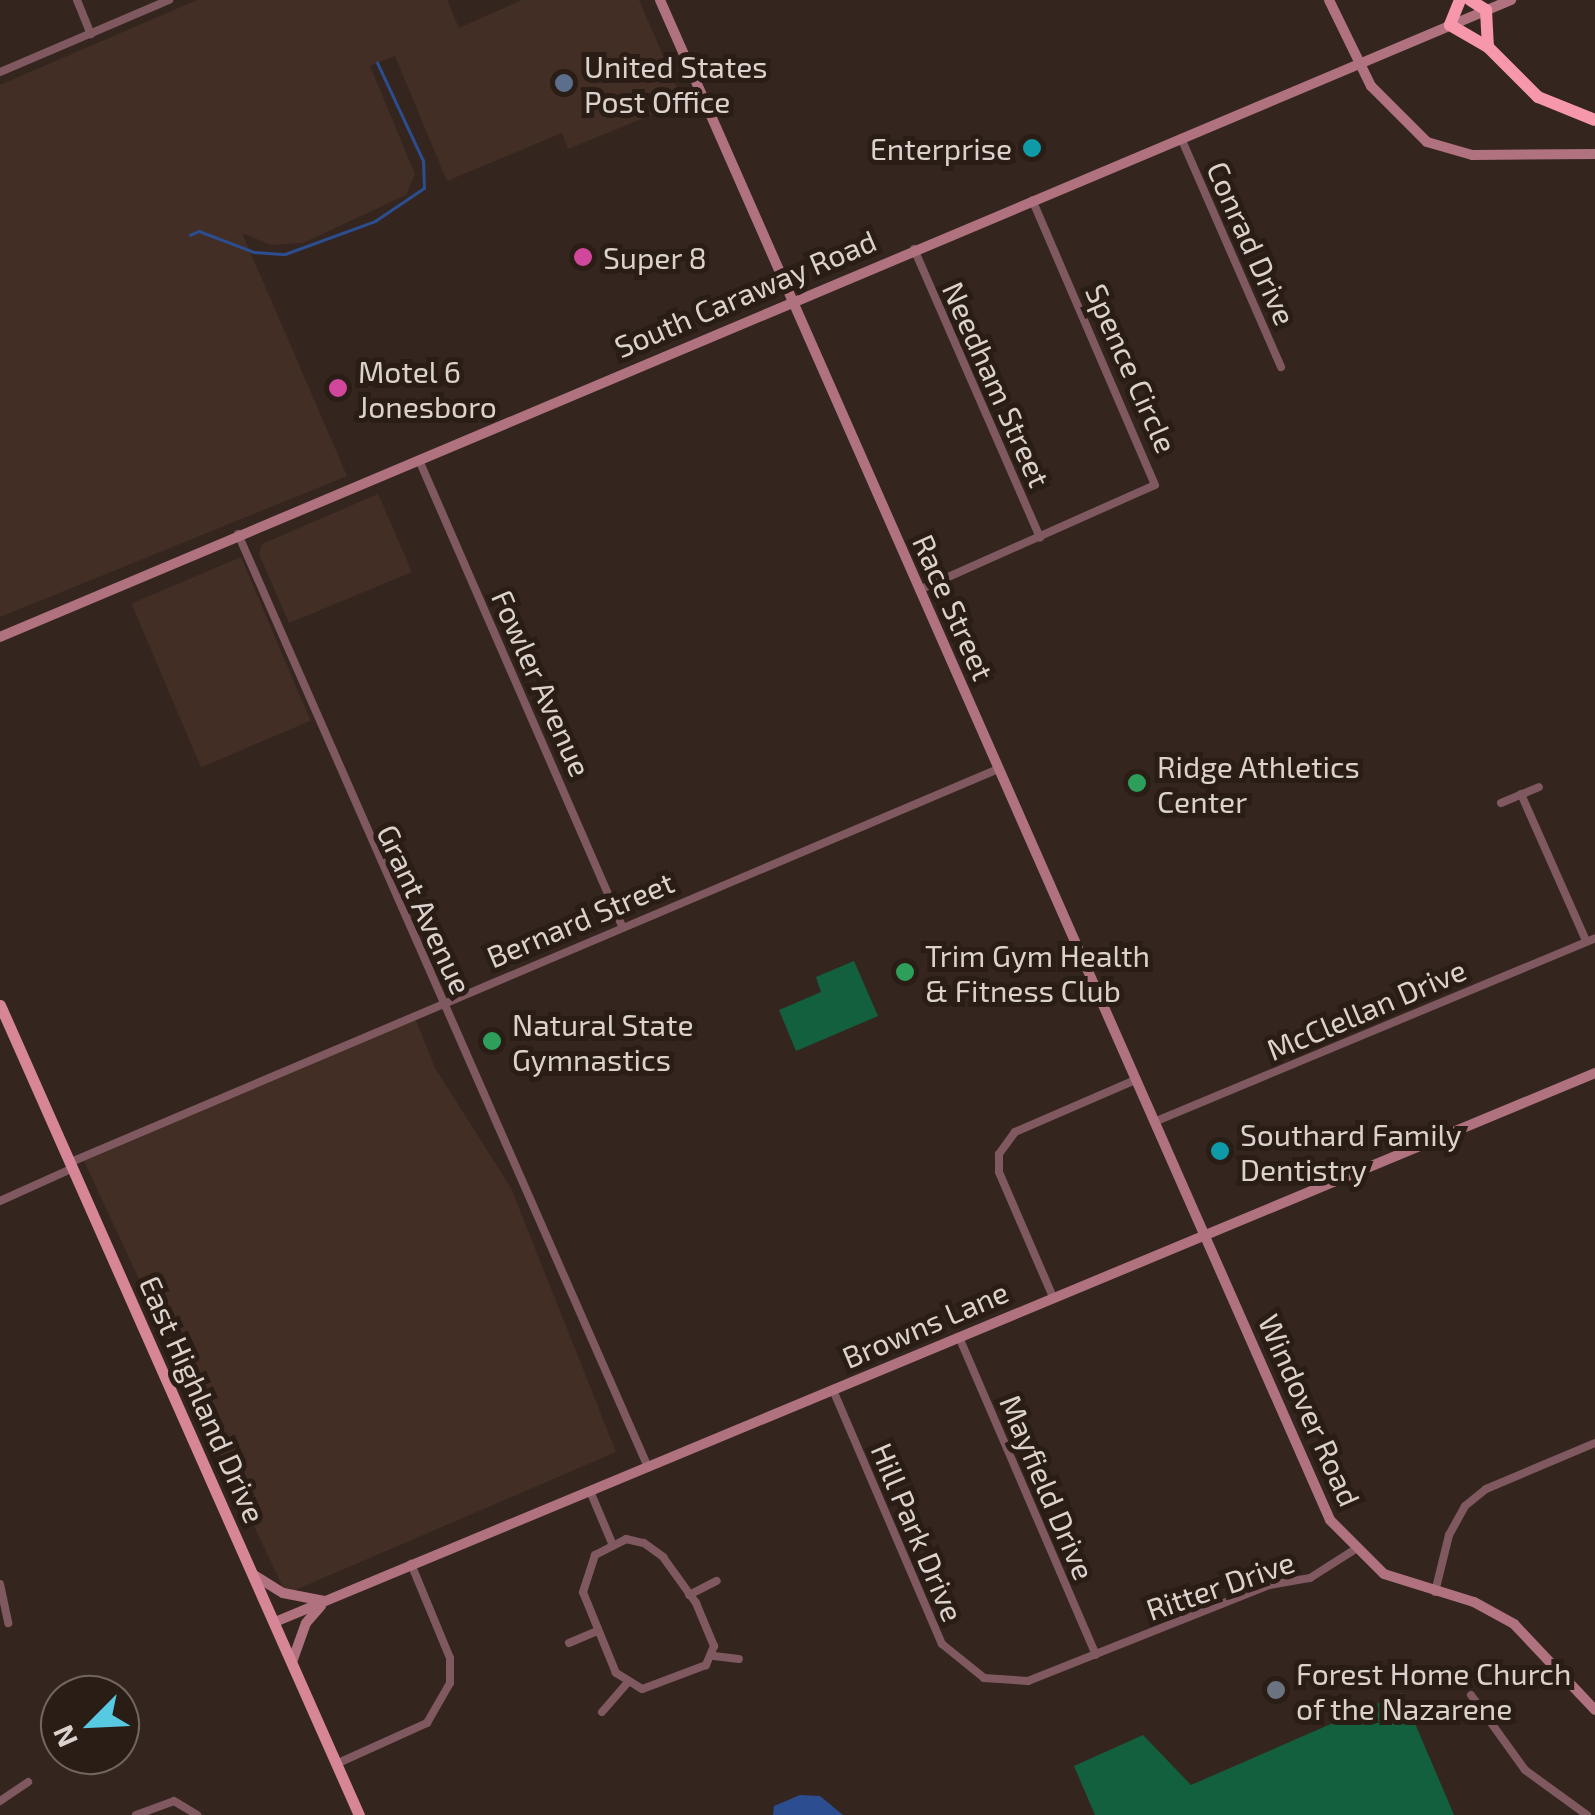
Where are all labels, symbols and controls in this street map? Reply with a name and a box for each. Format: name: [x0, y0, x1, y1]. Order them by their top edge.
place label: United States Post Office: [584, 48, 768, 118]
marker: United States Post Office: [553, 72, 575, 94]
place label: Enterprise: [870, 130, 1012, 166]
marker: Enterprise: [1021, 137, 1043, 159]
street label: Conrad Drive: [1200, 156, 1304, 330]
street label: South Caraway Road: [608, 221, 882, 365]
place label: Super 8: [603, 239, 707, 275]
marker: Super 8: [572, 246, 594, 268]
street label: Needham Street: [936, 276, 1058, 492]
street label: Spence Circle: [1079, 278, 1185, 458]
place label: Motel 6 Jonesboro: [358, 353, 497, 424]
marker: Motel 6 Jonesboro: [327, 377, 349, 399]
street label: Race Street: [906, 529, 1002, 685]
street label: Fowler Avenue: [485, 584, 599, 782]
place label: Ridge Athletics Center: [1157, 748, 1361, 818]
marker: Ridge Athletics Center: [1126, 772, 1148, 794]
street label: Grant Avenue: [370, 818, 480, 1000]
street label: Bernard Street: [481, 863, 679, 975]
place label: Trim Gym Health & Fitness Club: [925, 937, 1150, 1008]
street label: McClellan Drive: [1261, 951, 1471, 1067]
marker: Trim Gym Health & Fitness Club: [894, 961, 916, 983]
place label: Natural State Gymnastics: [512, 1006, 694, 1076]
marker: Natural State Gymnastics: [481, 1030, 503, 1052]
place label: Southard Family Dentistry: [1240, 1116, 1462, 1186]
marker: Southard Family Dentistry: [1209, 1140, 1231, 1162]
street label: East Highland Drive: [132, 1270, 274, 1528]
street label: Browns Lane: [837, 1273, 1013, 1375]
street label: Windover Road: [1251, 1308, 1369, 1512]
street label: Mayfield Drive: [993, 1389, 1103, 1585]
street label: Hill Park Drive: [864, 1437, 972, 1627]
street label: Ritter Drive: [1141, 1543, 1299, 1627]
place label: Forest Home Church of the Nazarene: [1296, 1655, 1571, 1726]
north arrow: [40, 1675, 140, 1775]
marker: Forest Home Church of the Nazarene: [1265, 1679, 1287, 1701]
text: N: [45, 1720, 84, 1753]

